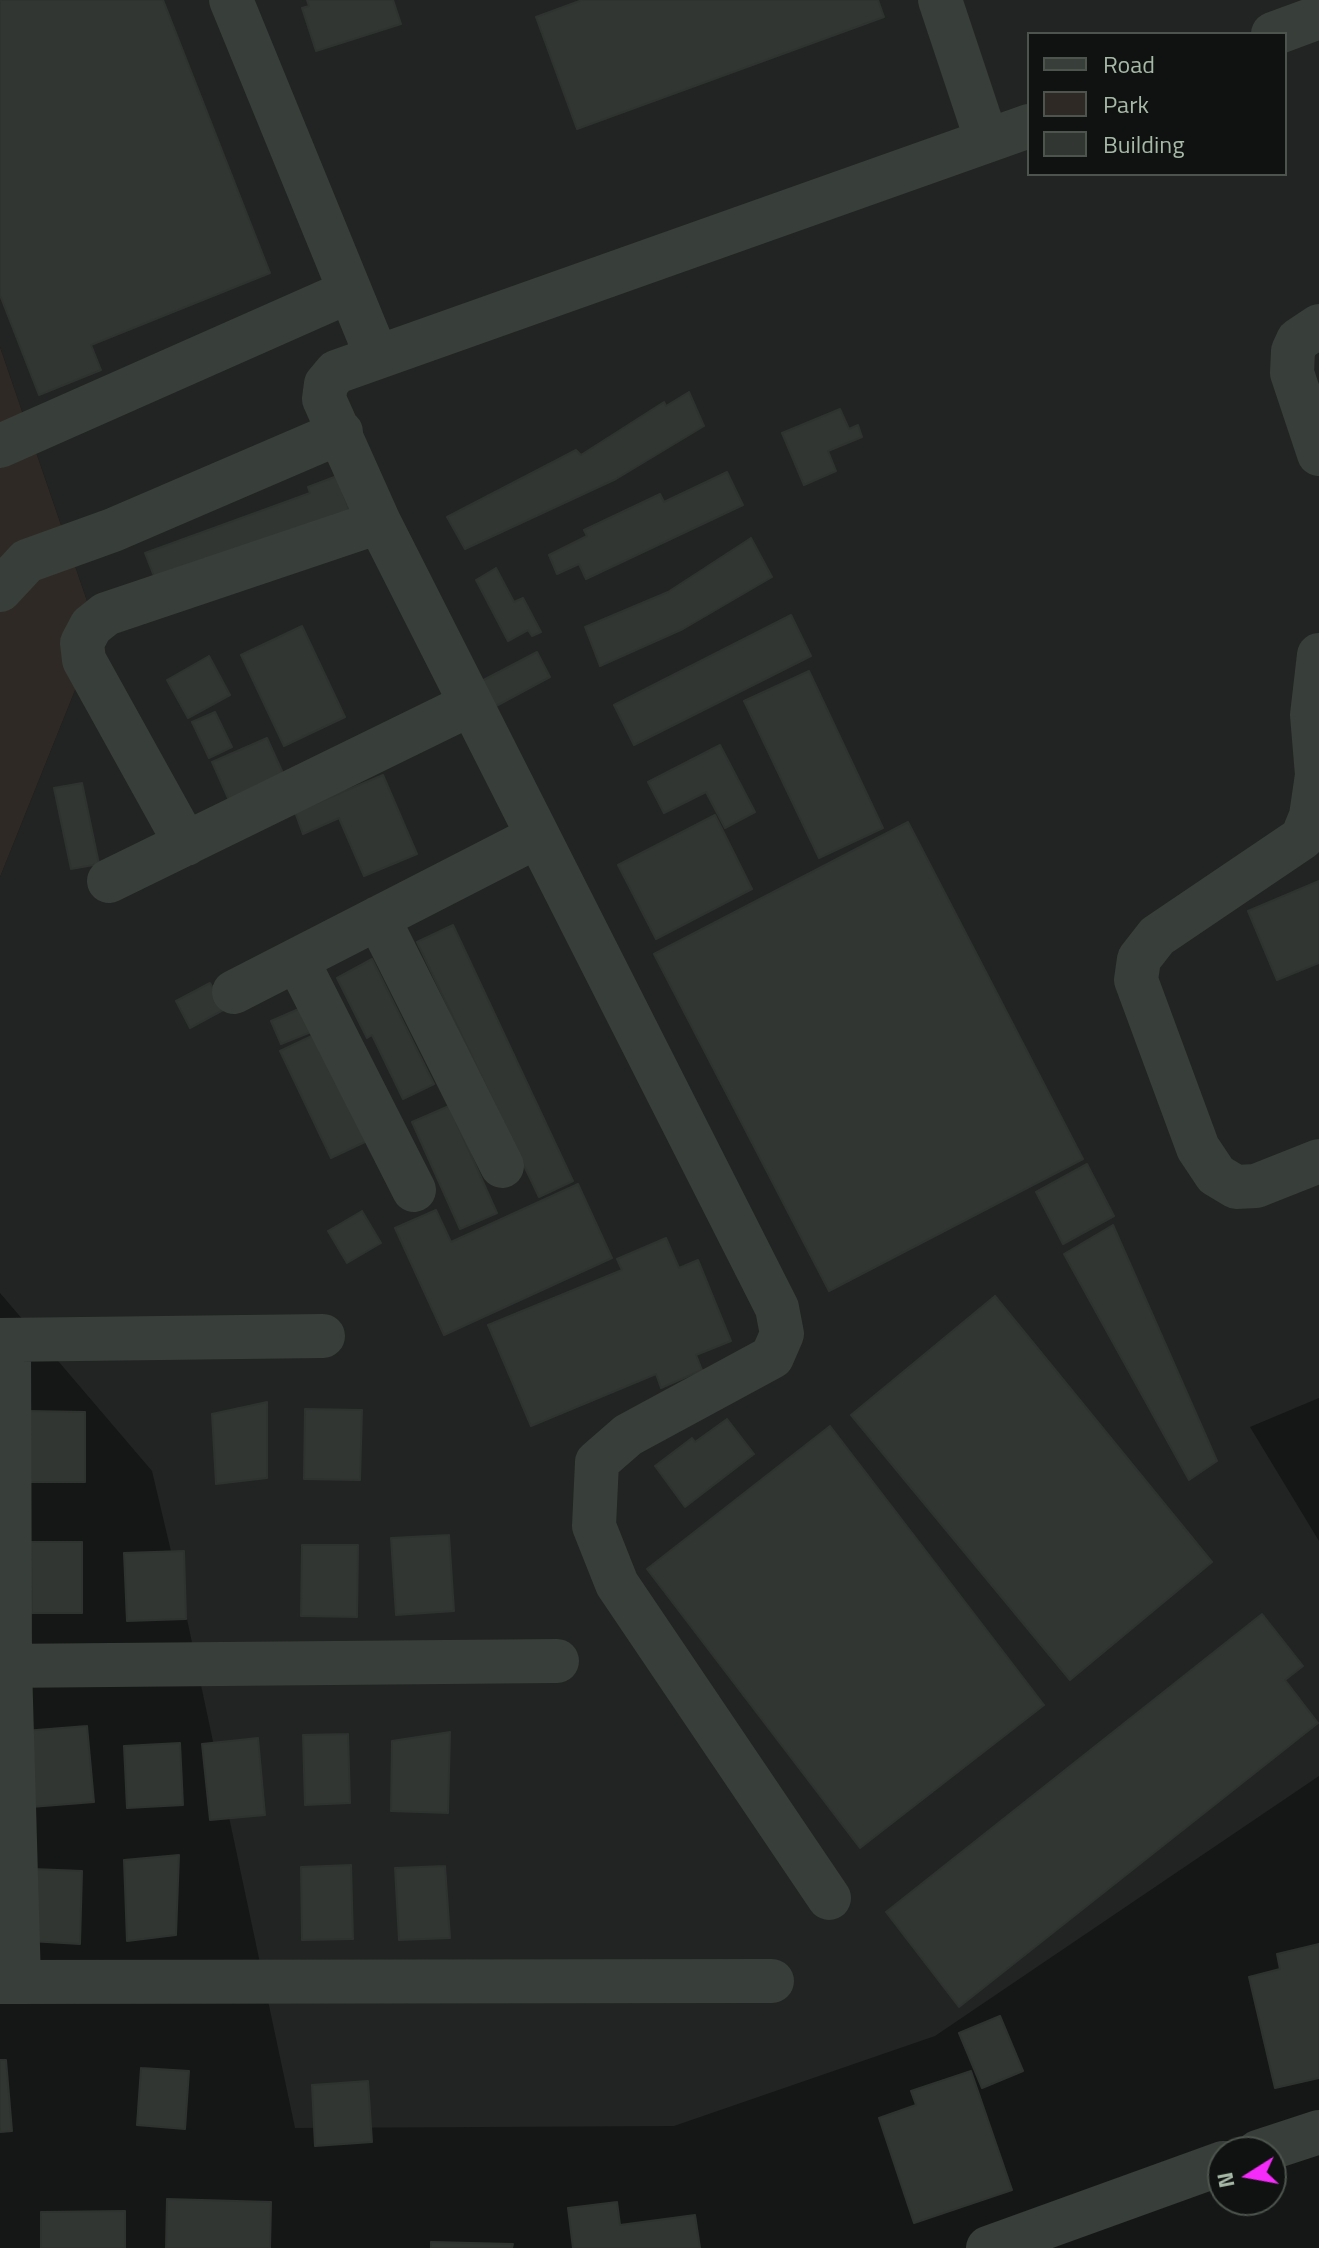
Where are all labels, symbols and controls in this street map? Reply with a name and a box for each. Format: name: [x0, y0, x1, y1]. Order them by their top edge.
legend: [1027, 32, 1287, 176]
text: Road: [1103, 46, 1155, 82]
text: Park: [1103, 86, 1149, 122]
text: Building: [1103, 126, 1185, 162]
north arrow: [1207, 2136, 1287, 2216]
text: N: [1207, 2169, 1244, 2191]

